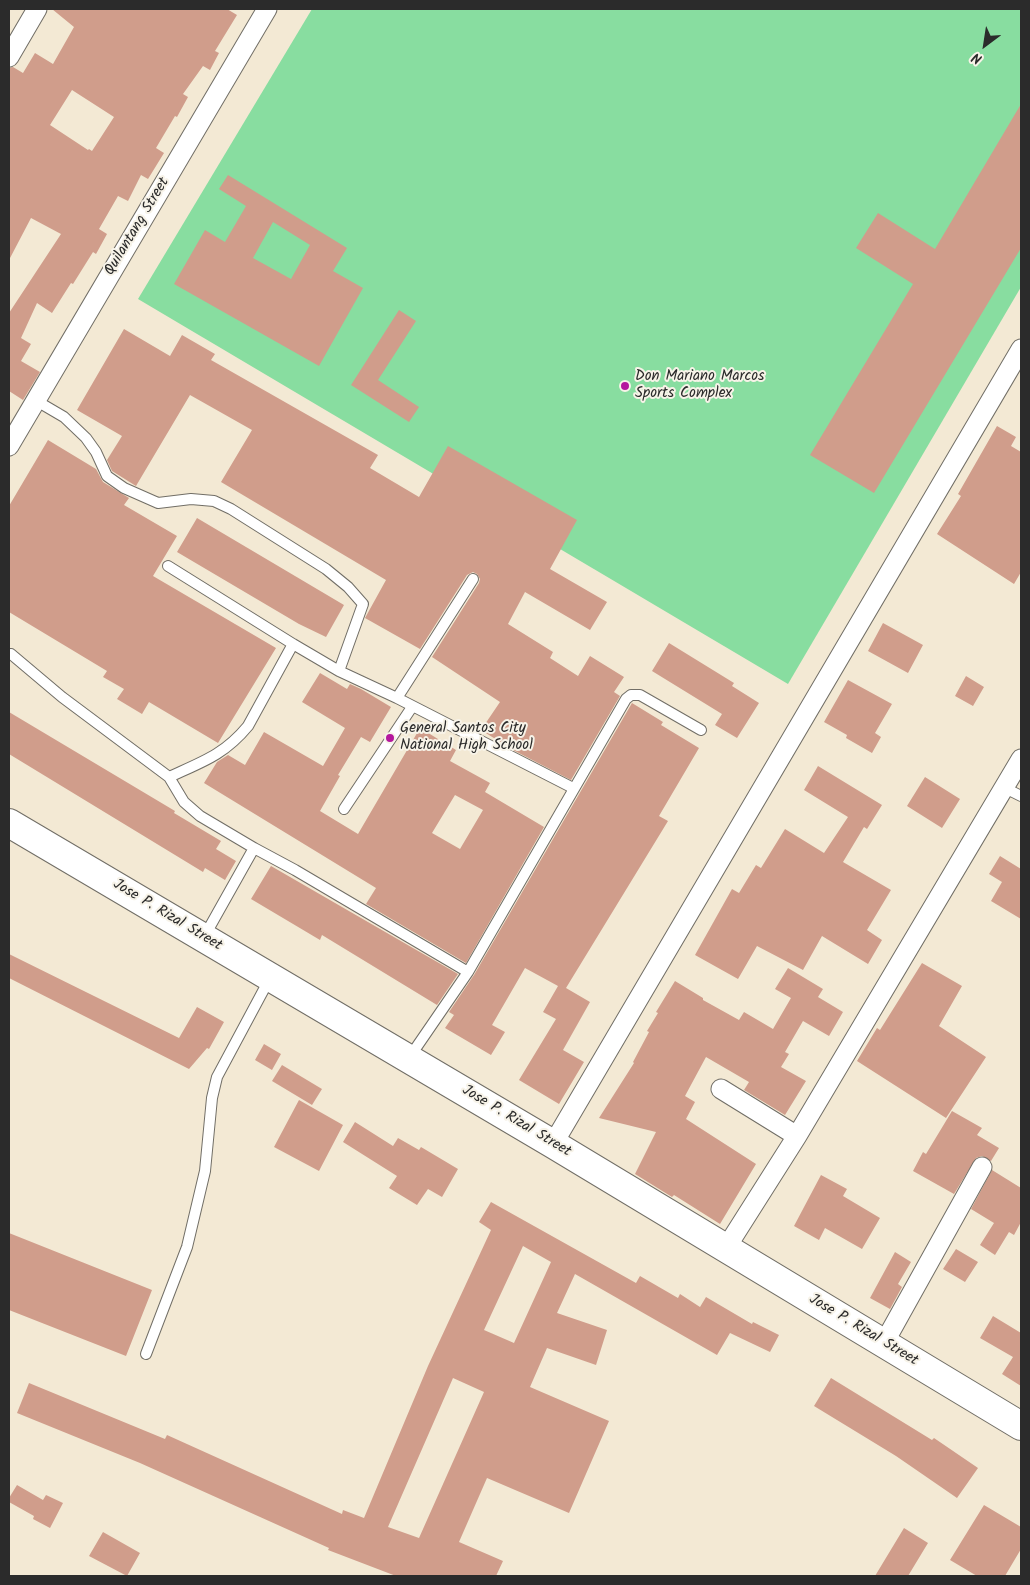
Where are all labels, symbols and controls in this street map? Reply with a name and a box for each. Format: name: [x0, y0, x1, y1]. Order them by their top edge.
north arrow: [960, 20, 1010, 70]
text: N: [968, 46, 987, 70]
street label: Quilantang Street: [102, 175, 174, 279]
place label: Don Mariano Marcos Sports Complex: [635, 368, 764, 403]
marker: Don Mariano Marcos Sports Complex: [619, 380, 631, 392]
place label: General Santos City National High School: [400, 720, 533, 755]
marker: General Santos City National High School: [384, 732, 396, 744]
street label: Jose P. Rizal Street: [109, 876, 225, 956]
street label: Jose P. Rizal Street: [458, 1082, 574, 1162]
street label: Jose P. Rizal Street: [805, 1291, 921, 1371]

